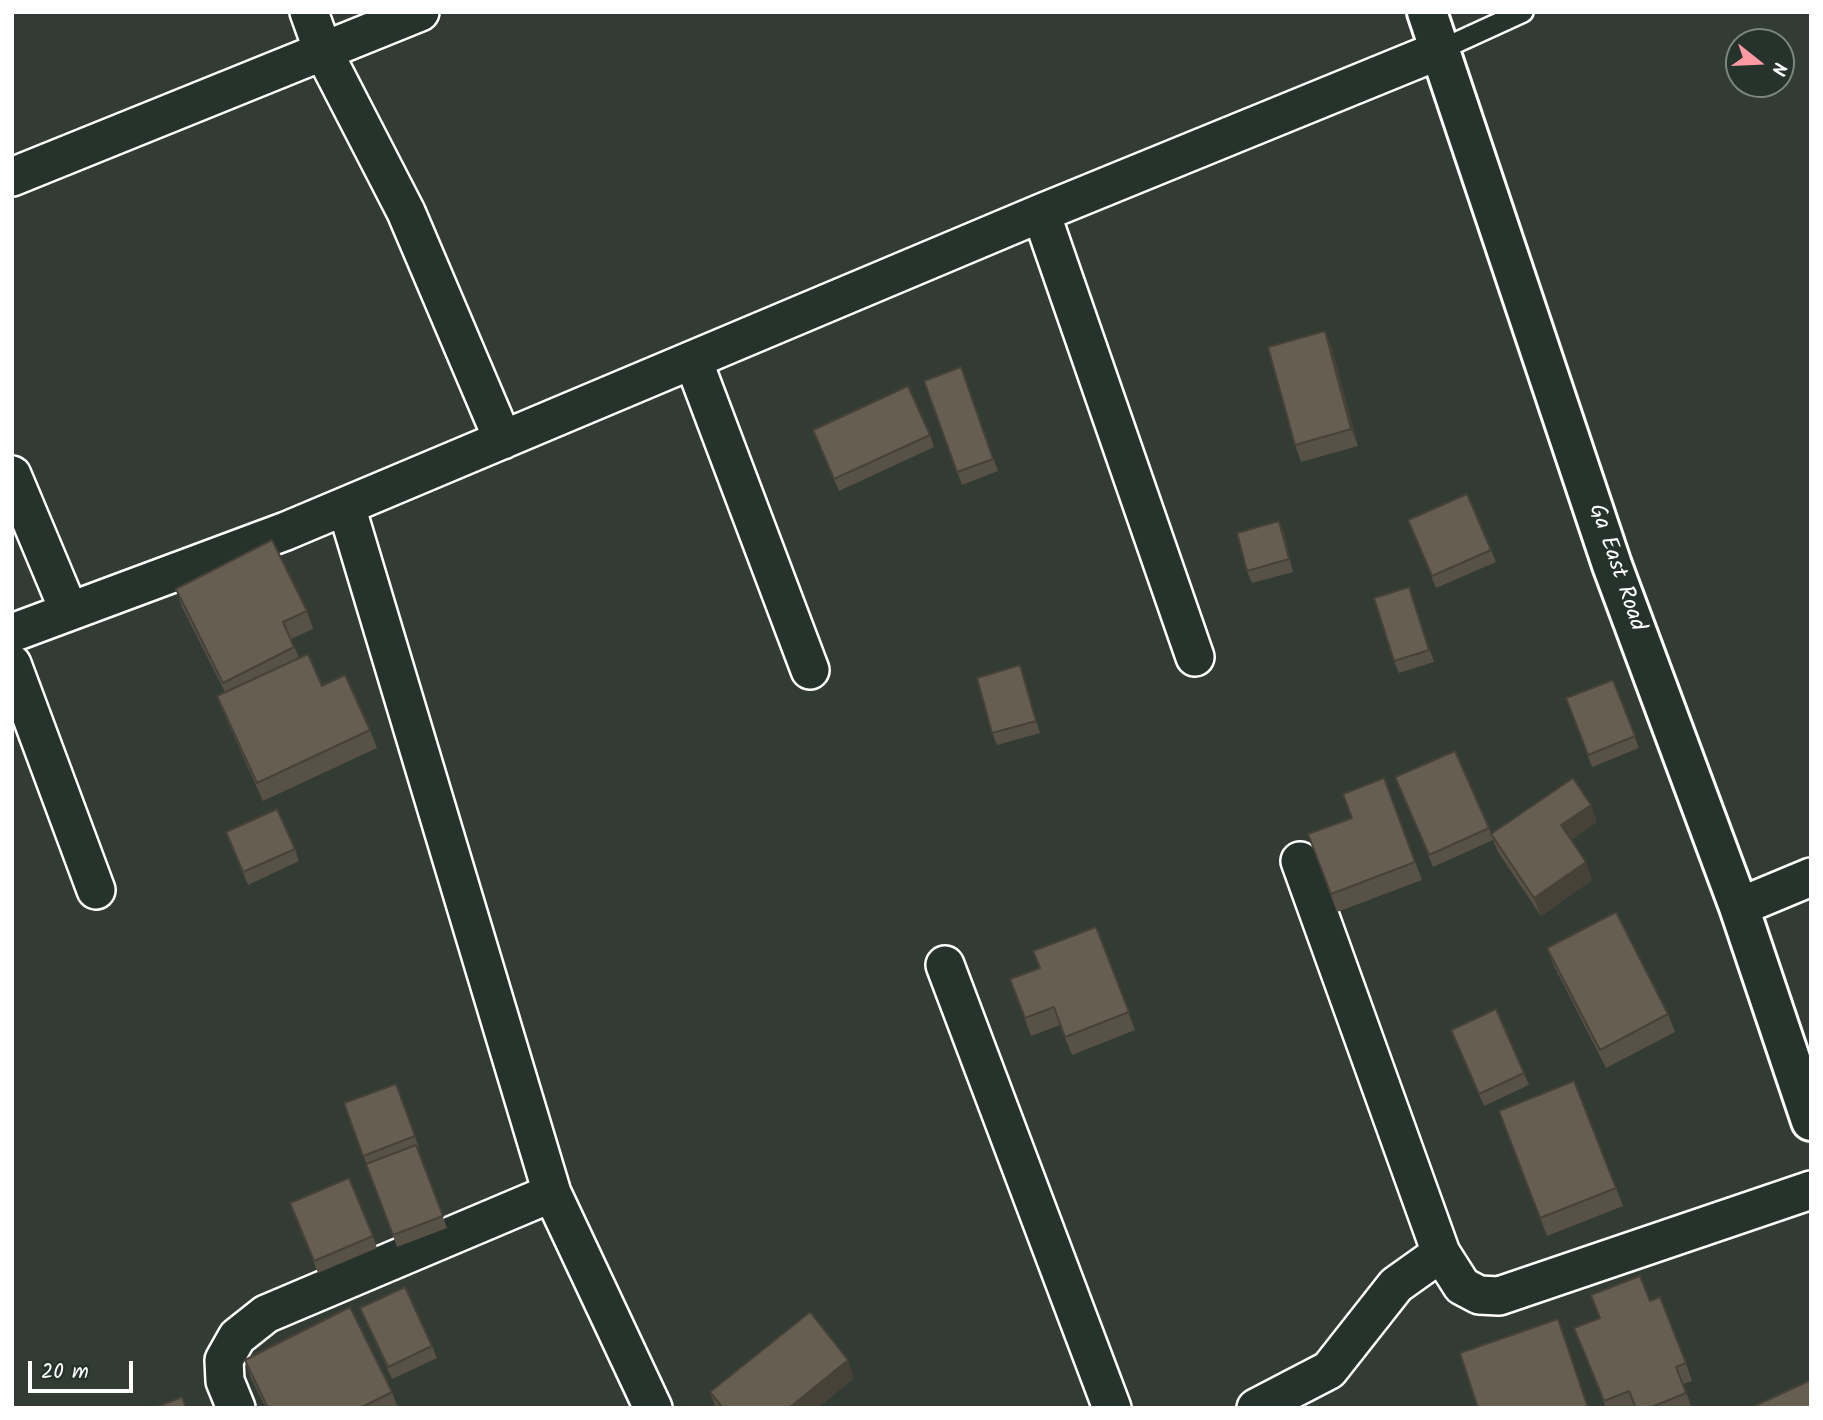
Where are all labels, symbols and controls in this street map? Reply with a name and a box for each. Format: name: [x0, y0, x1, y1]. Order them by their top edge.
north arrow: [1725, 28, 1795, 98]
text: N: [1762, 59, 1794, 79]
street label: Ga East Road: [1580, 501, 1650, 635]
scale bar: [32, 1346, 136, 1390]
text: 20 m: [41, 1356, 89, 1389]

